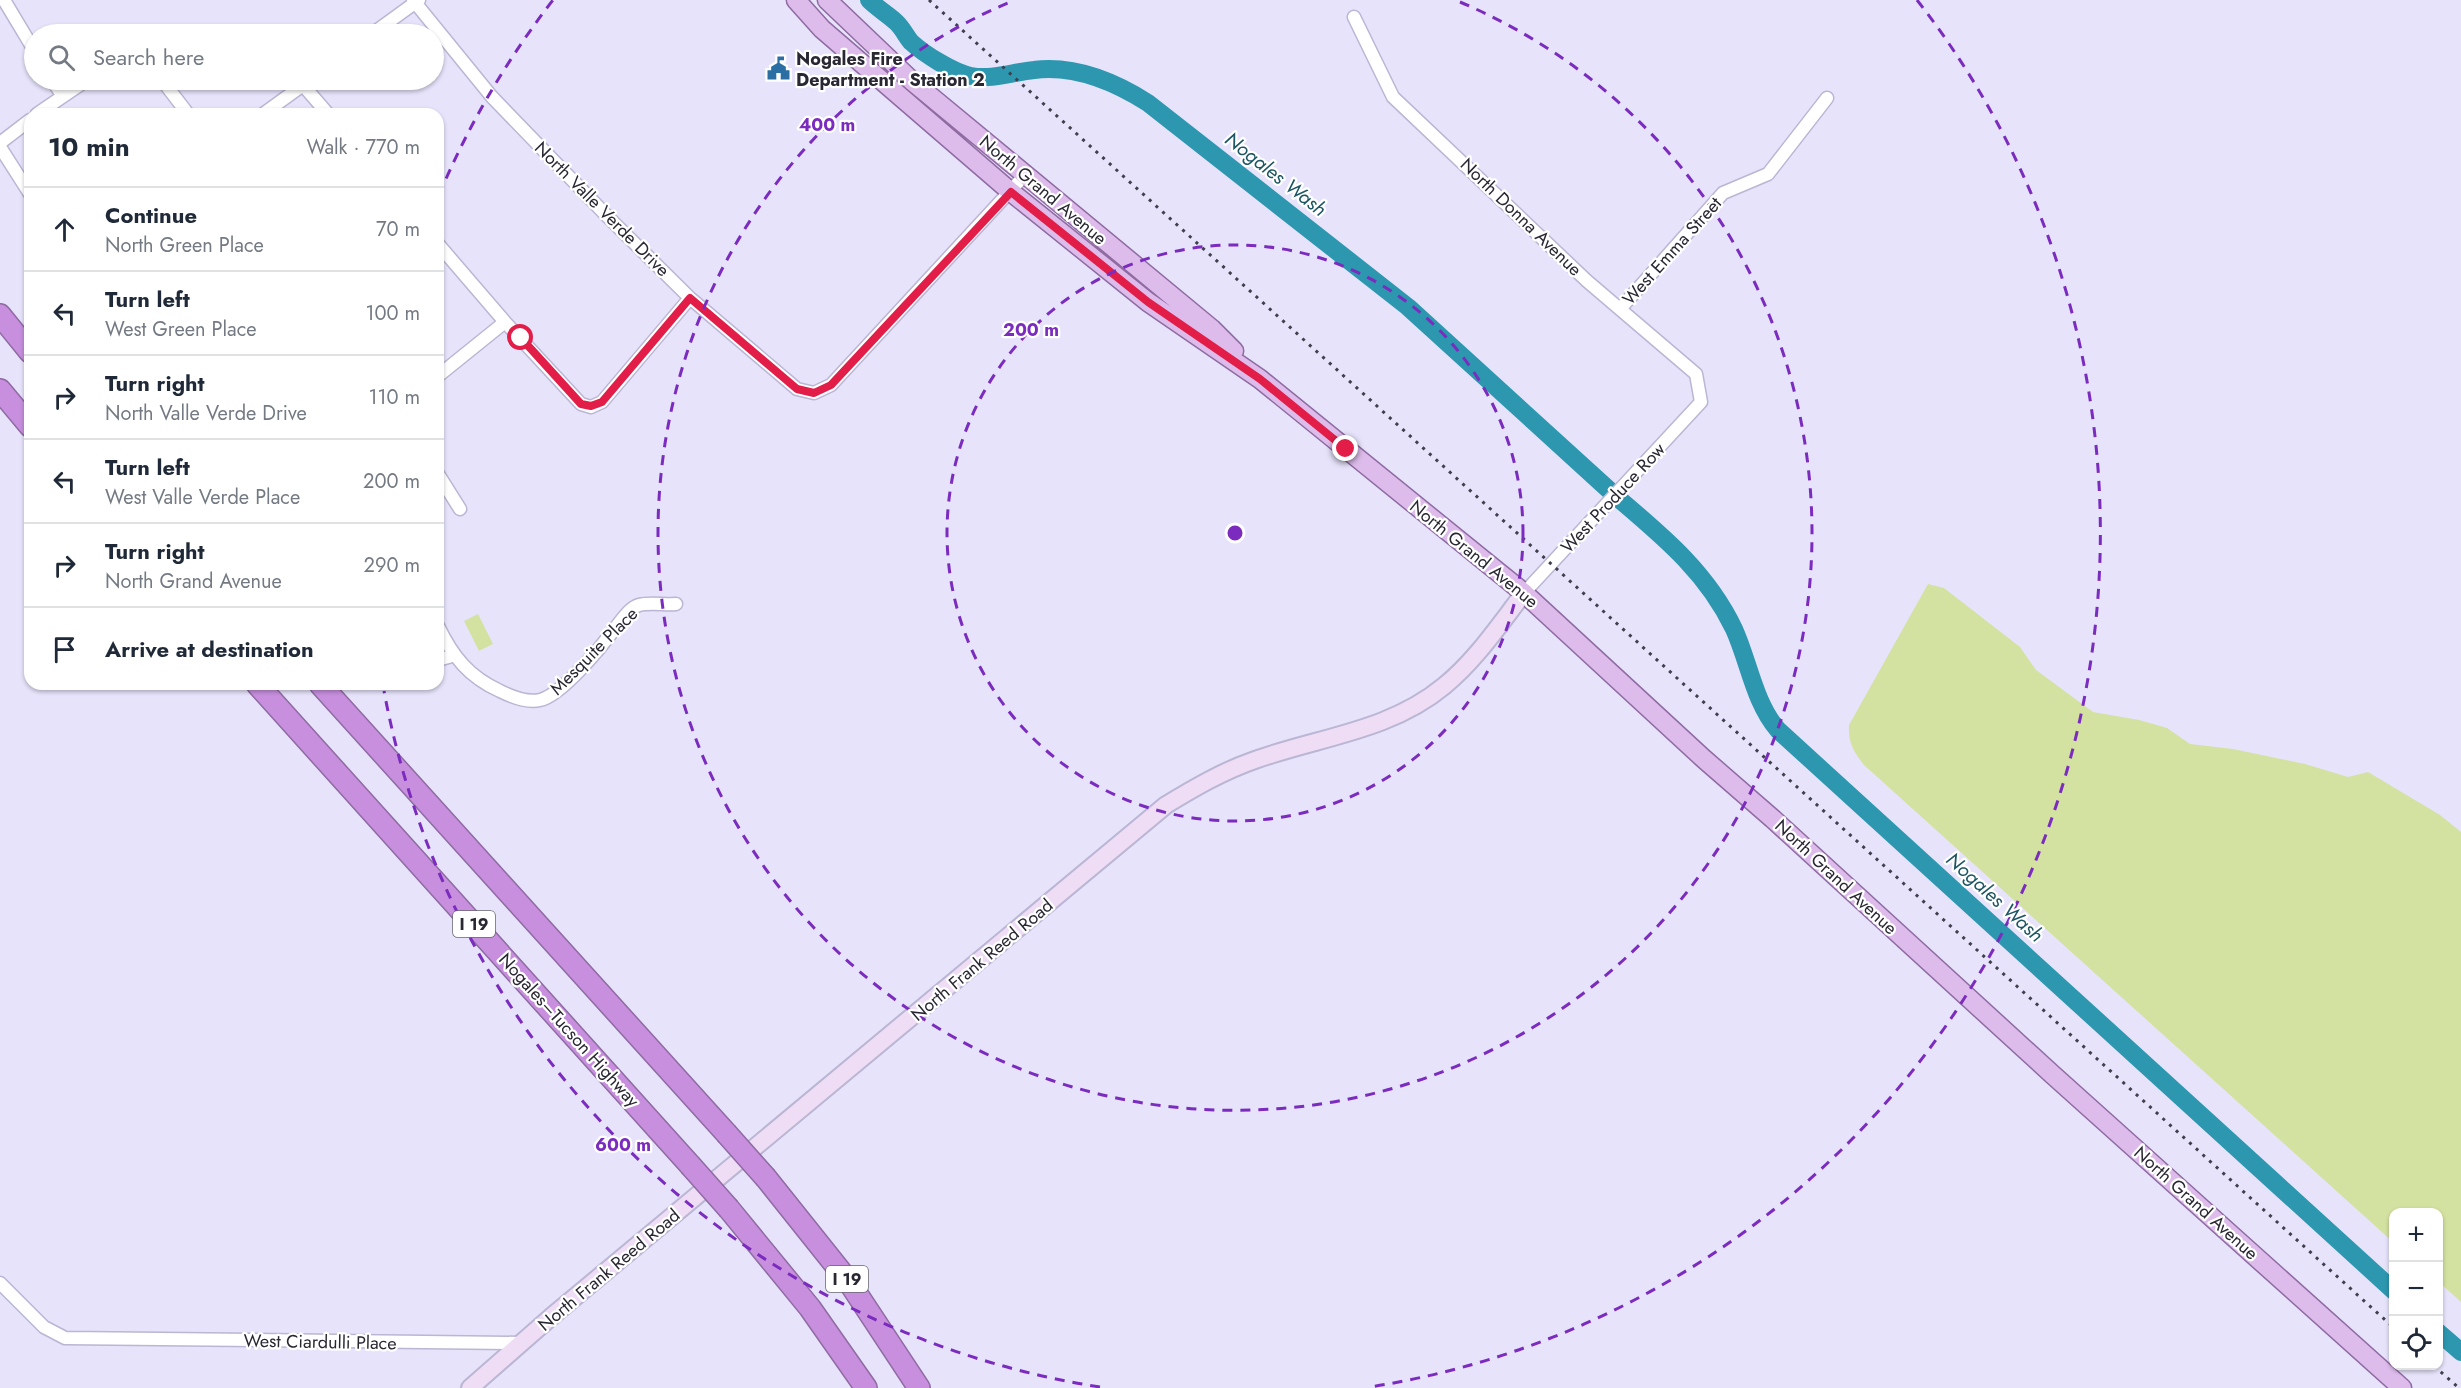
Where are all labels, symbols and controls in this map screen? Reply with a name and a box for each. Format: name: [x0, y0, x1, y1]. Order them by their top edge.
search box: [24, 24, 444, 90]
icon: search: [45, 41, 78, 74]
text: Search here: [93, 41, 204, 73]
place label: Nogales Fire Department - Station 2: [796, 46, 985, 93]
public building icon: Nogales Fire Department - Station 2: [765, 56, 791, 82]
text: 400 m: [799, 112, 855, 138]
water label: Nogales Wash: [1219, 125, 1333, 223]
text: 10 min: [48, 128, 130, 166]
street label: North Grand Avenue: [974, 129, 1112, 251]
text: Walk · 770 m: [307, 133, 420, 162]
street label: North Valle Verde Drive: [529, 136, 675, 282]
street label: North Donna Avenue: [1454, 152, 1588, 282]
street label: West Emma Street: [1616, 191, 1728, 311]
text: Continue: [105, 199, 197, 231]
icon: ahead: [48, 213, 81, 246]
text: 70 m: [376, 215, 420, 244]
text: North Green Place: [105, 231, 264, 260]
text: Turn left: [105, 283, 190, 315]
icon: left: [48, 297, 81, 330]
text: 100 m: [365, 299, 420, 328]
text: West Green Place: [105, 315, 257, 344]
text: 200 m: [1003, 317, 1059, 343]
route start: [507, 324, 533, 350]
text: Turn right: [105, 367, 205, 399]
icon: right: [48, 381, 81, 414]
text: 110 m: [368, 383, 420, 412]
text: North Valle Verde Drive: [105, 399, 307, 428]
route end: [1332, 435, 1358, 461]
street label: West Produce Row: [1555, 436, 1672, 559]
text: Turn left: [105, 451, 190, 483]
icon: left: [48, 465, 81, 498]
text: 200 m: [363, 467, 420, 496]
text: West Valle Verde Place: [105, 483, 300, 512]
street label: North Grand Avenue: [1404, 494, 1544, 614]
centre of rings: [1225, 523, 1245, 543]
text: Turn right: [105, 535, 205, 567]
icon: right: [48, 549, 81, 582]
text: 290 m: [364, 551, 420, 580]
text: North Grand Avenue: [105, 567, 282, 596]
street label: Mesquite Place: [544, 601, 644, 701]
icon: arrive: [48, 633, 81, 666]
text: Arrive at destination: [105, 633, 314, 665]
street label: North Grand Avenue: [1769, 813, 1903, 941]
water label: Nogales Wash: [1940, 846, 2050, 949]
street label: North Frank Reed Road: [905, 893, 1059, 1027]
road number: I 19: [453, 911, 495, 937]
street label: Nogales–Tucson Highway: [493, 947, 645, 1113]
text: 600 m: [595, 1132, 651, 1158]
street label: North Grand Avenue: [2128, 1140, 2264, 1266]
street label: North Frank Reed Road: [532, 1203, 686, 1337]
map controls: [2389, 1208, 2443, 1370]
button: +: [2389, 1208, 2443, 1262]
button: −: [2389, 1262, 2443, 1316]
road number: I 19: [826, 1266, 868, 1292]
button: locate: [2389, 1316, 2443, 1370]
street label: West Ciardulli Place: [243, 1328, 397, 1356]

